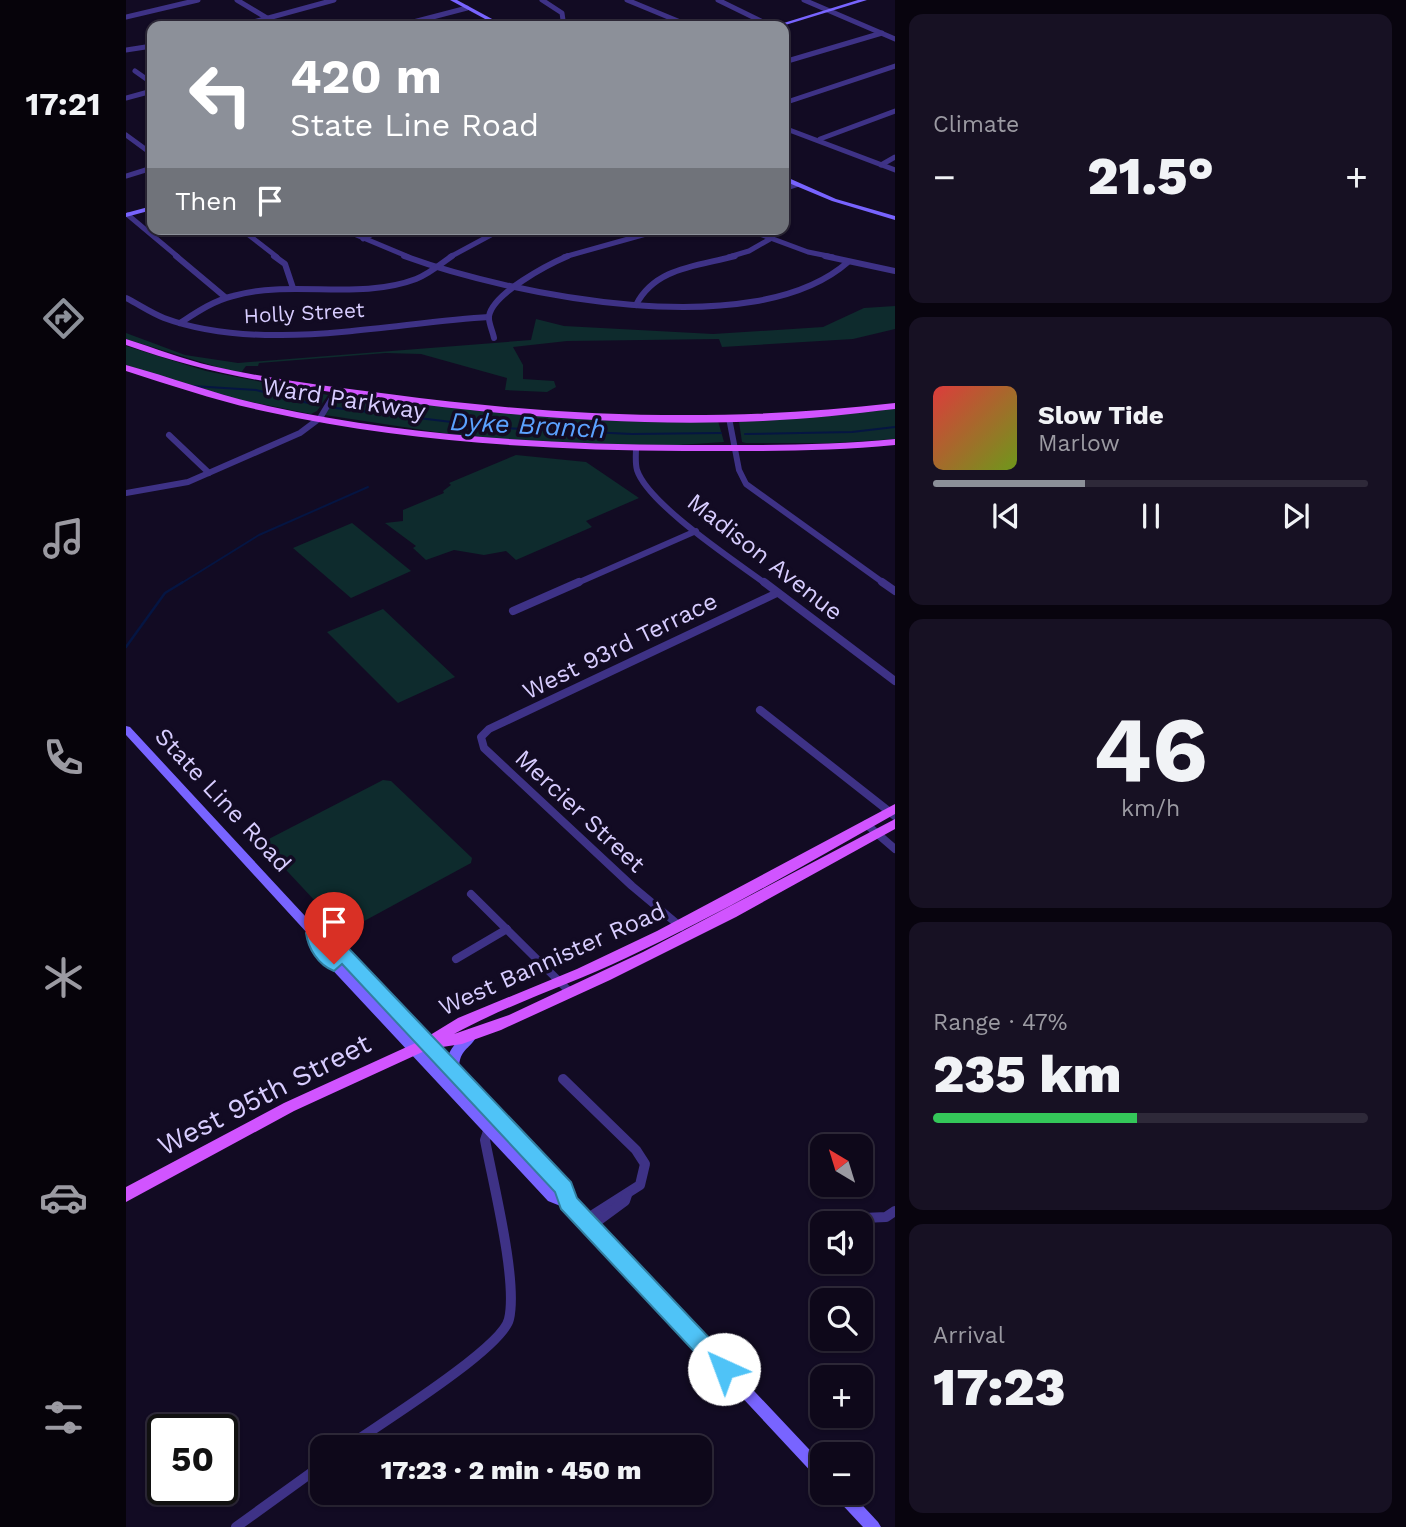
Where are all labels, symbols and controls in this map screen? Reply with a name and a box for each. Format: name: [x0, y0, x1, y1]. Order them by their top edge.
text: 420 m: [290, 47, 442, 105]
icon: left: [175, 49, 266, 140]
text: 17:21: [25, 85, 101, 123]
text: State Line Road: [290, 106, 539, 144]
text: Climate: [933, 111, 1019, 138]
text: 21.5°: [1087, 146, 1214, 207]
text: −: [933, 155, 956, 199]
text: +: [1345, 155, 1368, 199]
icon: arrive: [251, 182, 289, 220]
text: Then: [175, 186, 237, 216]
icon: directions: [39, 294, 88, 343]
street label: Holly Street: [243, 297, 365, 328]
street label: Ward Parkway: [260, 372, 428, 426]
text: Slow Tide: [1038, 400, 1164, 430]
water label: Dyke Branch: [449, 406, 607, 444]
text: Marlow: [1038, 430, 1120, 457]
street label: Madison Avenue: [682, 488, 848, 626]
icon: previous: [987, 497, 1025, 535]
icon: pause: [1132, 497, 1170, 535]
icon: next: [1277, 497, 1315, 535]
icon: music: [39, 514, 88, 563]
street label: West 93rd Terrace: [518, 587, 722, 705]
text: 46: [1093, 696, 1208, 803]
street label: State Line Road: [149, 722, 297, 878]
icon: phone: [39, 733, 88, 782]
street label: Mercier Street: [509, 744, 651, 878]
text: km/h: [1121, 795, 1180, 822]
pin: [304, 892, 364, 964]
street label: West Bannister Road: [434, 896, 670, 1022]
icon: arrive: [315, 903, 353, 941]
icon: climate: [39, 953, 88, 1002]
text: Range · 47%: [933, 1009, 1067, 1036]
street label: West 95th Street: [152, 1026, 376, 1162]
text: 235 km: [933, 1044, 1122, 1105]
north arrow: [810, 1134, 873, 1197]
map controls: [810, 1134, 873, 1505]
icon: car: [39, 1173, 88, 1222]
button: sound: [810, 1211, 873, 1274]
button: search: [810, 1288, 873, 1351]
text: Arrival: [933, 1322, 1005, 1349]
position arrow: [687, 1332, 761, 1406]
text: 17:23: [933, 1357, 1066, 1418]
button: +: [810, 1365, 873, 1428]
icon: filters: [39, 1393, 88, 1442]
speed limit sign: 50: [147, 1414, 238, 1505]
button: −: [810, 1442, 873, 1505]
text: 17:23 · 2 min · 450 m: [381, 1455, 641, 1485]

